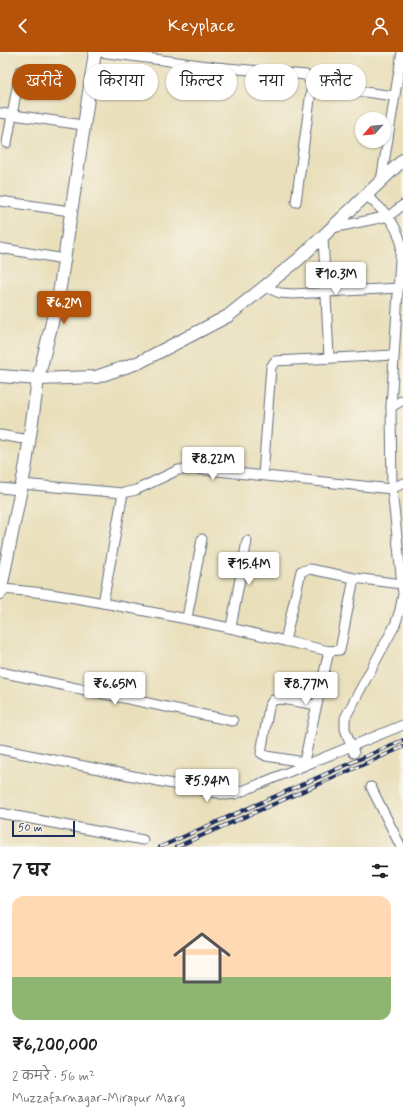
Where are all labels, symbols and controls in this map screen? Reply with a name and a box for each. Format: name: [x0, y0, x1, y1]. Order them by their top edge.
text: Keyplace: [168, 14, 235, 38]
icon: back: [12, 15, 34, 37]
icon: person: [369, 15, 391, 37]
chip: खरीदें: [12, 64, 76, 100]
chip: किराया: [84, 64, 158, 100]
chip: फ़िल्टर: [166, 64, 237, 100]
chip: नया: [245, 64, 298, 100]
chip: फ़्लैट: [306, 64, 366, 100]
north arrow: [355, 112, 391, 148]
map controls: [355, 112, 391, 148]
pin: ₹10.3M: [303, 262, 369, 296]
text: ₹10.3M: [315, 266, 357, 283]
pin: ₹6.2M: [36, 291, 92, 325]
text: ₹6.2M: [46, 295, 82, 312]
pin: ₹8.22M: [180, 447, 246, 481]
text: ₹8.22M: [191, 451, 235, 468]
pin: ₹15.4M: [216, 552, 282, 586]
text: ₹15.4M: [227, 556, 271, 573]
pin: ₹6.65M: [82, 672, 148, 706]
pin: ₹8.77M: [273, 672, 339, 706]
text: ₹6.65M: [93, 676, 137, 693]
text: ₹8.77M: [284, 676, 328, 693]
pin: ₹5.94M: [174, 769, 240, 803]
text: ₹5.94M: [184, 773, 230, 790]
scale bar: [12, 819, 75, 838]
text: 50 m: [18, 821, 43, 835]
text: 7 घर: [12, 860, 50, 882]
icon: filters: [369, 860, 391, 882]
icon: home: [166, 922, 238, 994]
text: ₹6,200,000: [12, 1034, 98, 1056]
text: 2 कमरे · 56 m²: [12, 1068, 95, 1085]
text: Muzzafarnagar-Mirapur Marg: [12, 1090, 185, 1107]

